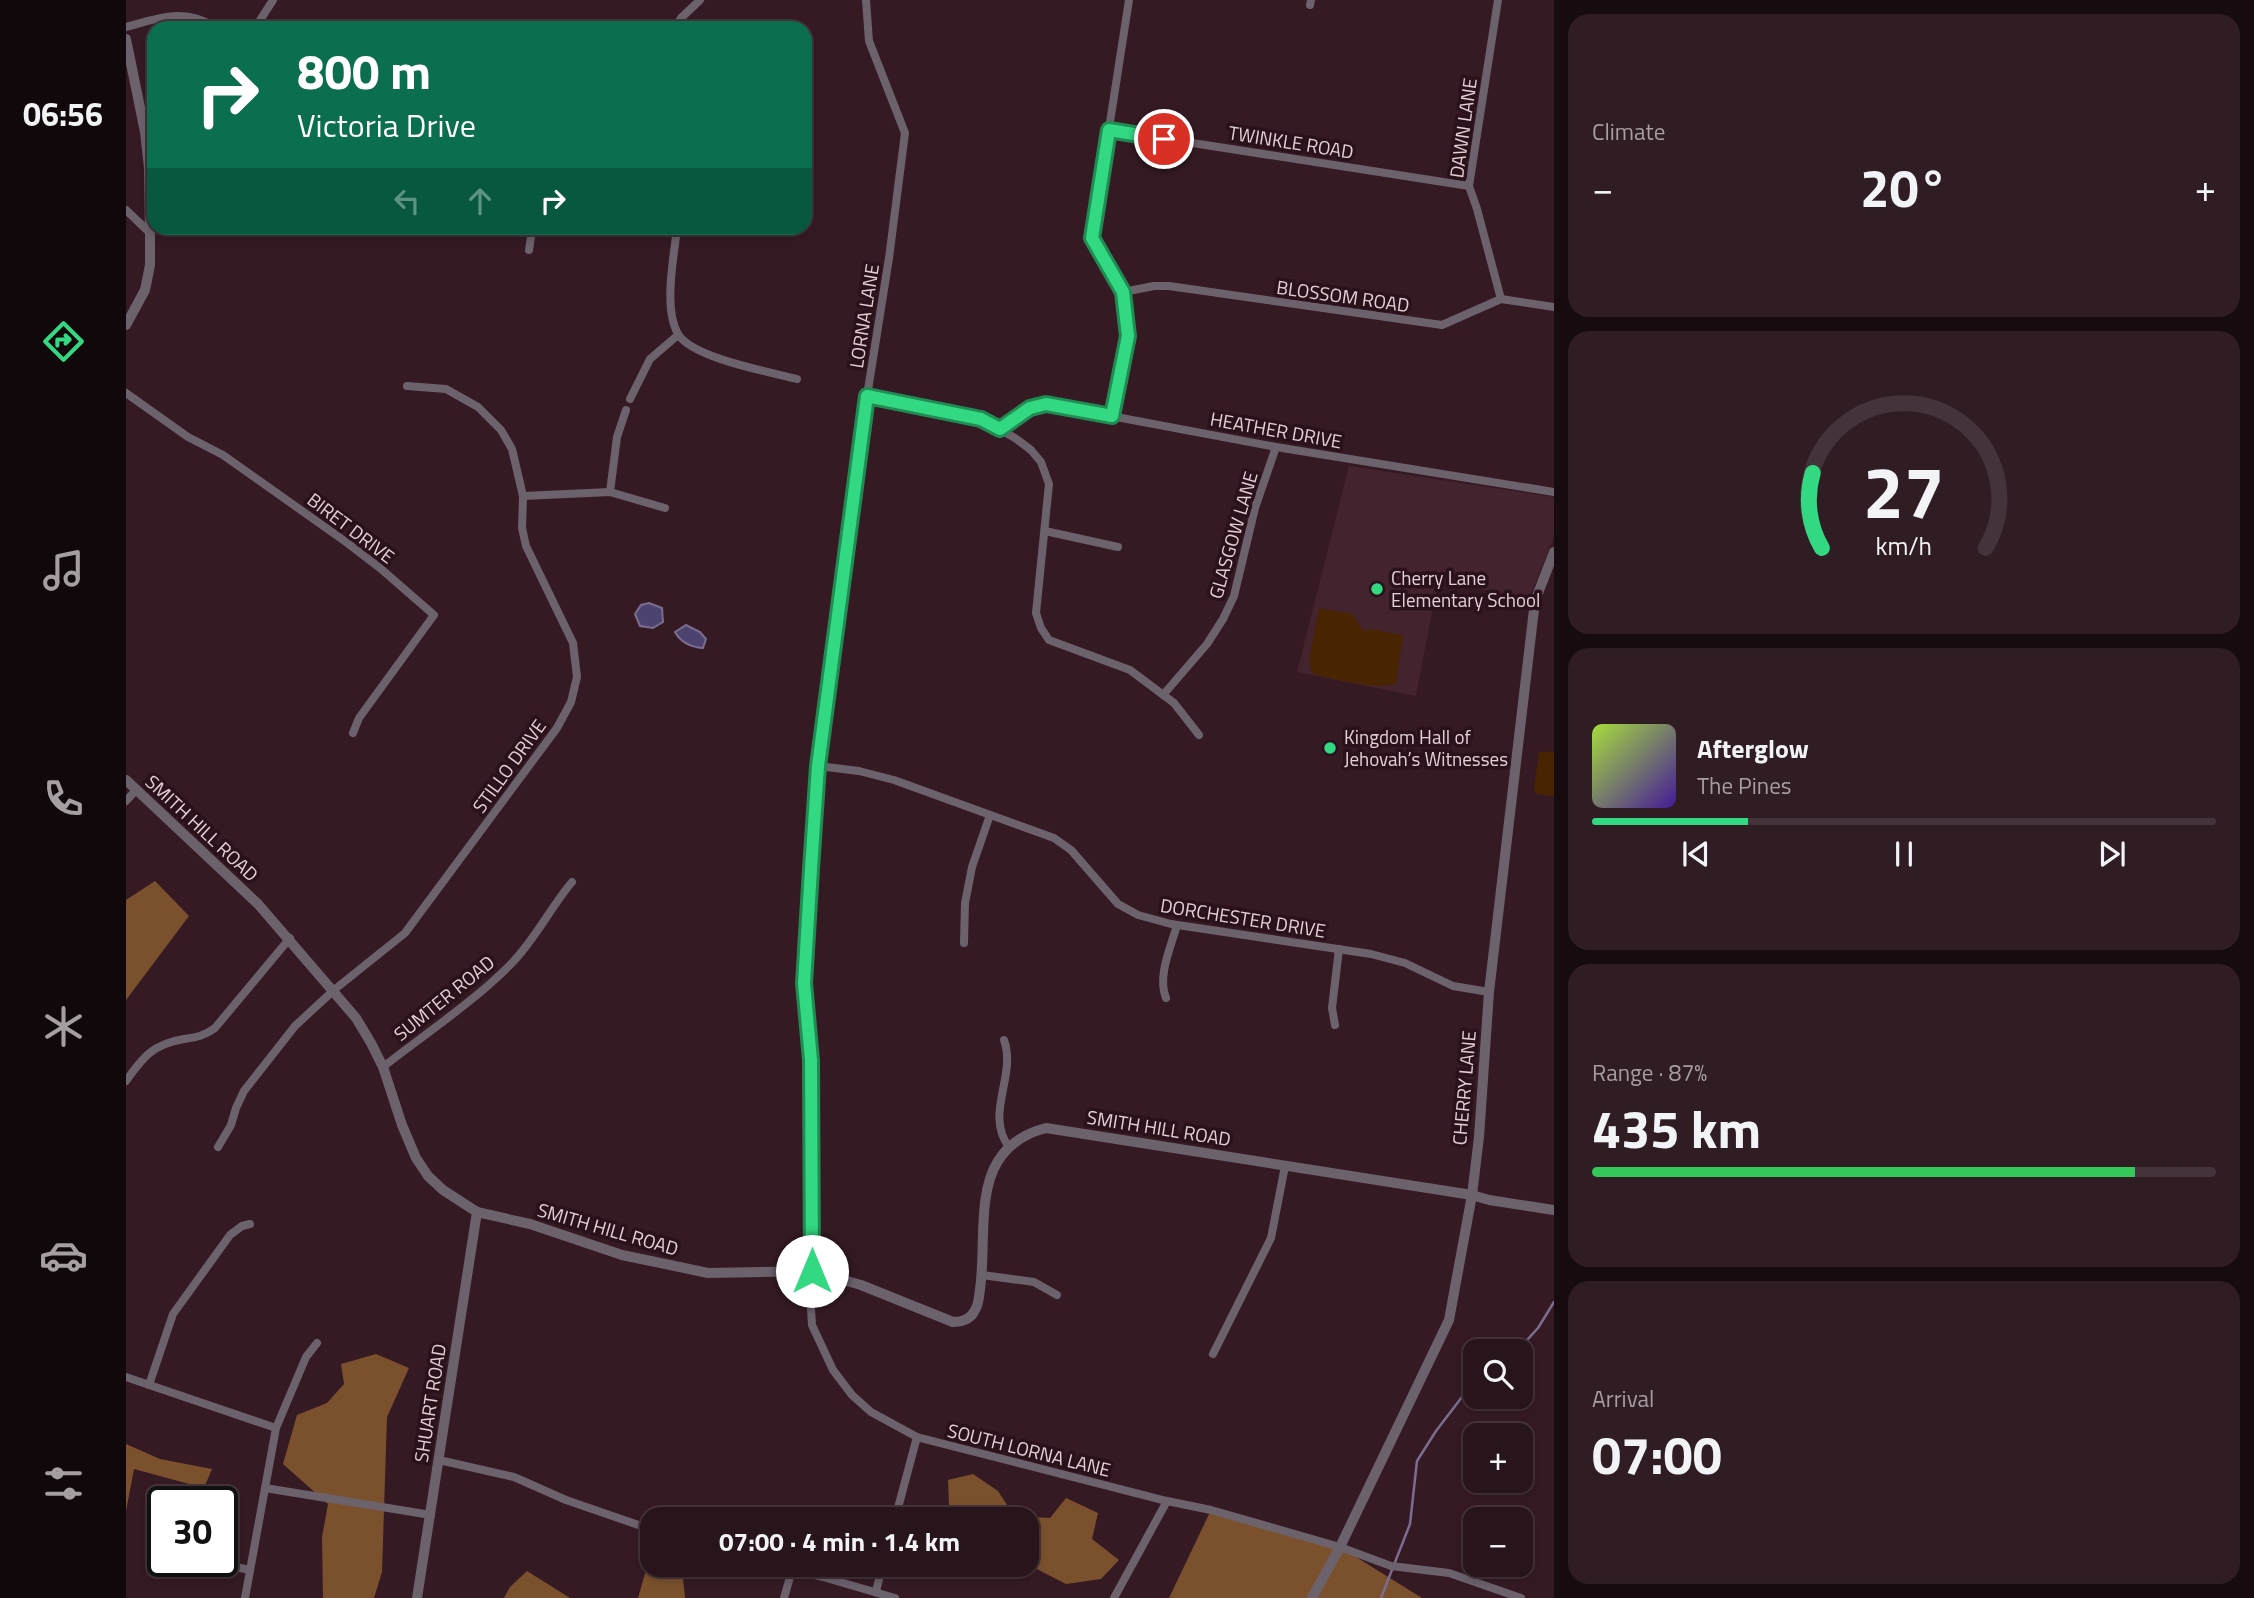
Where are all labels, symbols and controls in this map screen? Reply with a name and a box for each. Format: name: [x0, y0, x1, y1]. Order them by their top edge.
text: 800 m: [297, 33, 431, 108]
icon: right: [182, 49, 273, 140]
street label: DAWN LANE: [1441, 76, 1484, 180]
text: 06:56: [23, 90, 103, 138]
text: Victoria Drive: [297, 101, 476, 149]
pin: [1134, 109, 1194, 169]
text: Climate: [1592, 114, 1665, 149]
street label: TWINKLE ROAD: [1226, 117, 1356, 166]
icon: arrive: [1145, 120, 1183, 158]
text: 20°: [1860, 148, 1948, 227]
text: −: [1592, 159, 1613, 217]
text: +: [2195, 159, 2216, 217]
icon: left: [388, 182, 426, 220]
icon: ahead: [461, 182, 499, 220]
icon: right: [534, 182, 572, 220]
street label: LORNA LANE: [841, 262, 886, 370]
street label: BLOSSOM ROAD: [1275, 272, 1411, 319]
icon: directions: [39, 317, 88, 366]
street label: HEATHER DRIVE: [1208, 404, 1344, 455]
text: 27: [1863, 437, 1945, 547]
street label: GLASGOW LANE: [1200, 468, 1265, 602]
street label: BIRET DRIVE: [301, 485, 401, 570]
text: km/h: [1876, 527, 1932, 565]
icon: music: [39, 546, 88, 595]
place label: Cherry Lane Elementary School: [1391, 563, 1540, 614]
marker: Cherry Lane Elementary School: [1369, 581, 1385, 597]
street label: STILLO DRIVE: [465, 713, 553, 819]
place label: Kingdom Hall of Jehovah’s Witnesses: [1344, 722, 1508, 773]
text: Afterglow: [1697, 729, 1809, 768]
marker: Kingdom Hall of Jehovah’s Witnesses: [1322, 740, 1338, 756]
street label: SMITH HILL ROAD: [139, 767, 265, 888]
text: The Pines: [1697, 768, 1791, 803]
icon: phone: [39, 774, 88, 823]
icon: previous: [1677, 835, 1715, 873]
icon: pause: [1885, 835, 1923, 873]
icon: next: [2093, 835, 2131, 873]
street label: DORCHESTER DRIVE: [1158, 890, 1328, 945]
street label: SUMTER ROAD: [387, 948, 500, 1047]
icon: climate: [39, 1002, 88, 1051]
street label: CHERRY LANE: [1444, 1029, 1483, 1146]
text: Range · 87%: [1592, 1055, 1707, 1090]
text: 435 km: [1592, 1089, 1761, 1168]
street label: SMITH HILL ROAD: [1085, 1102, 1233, 1153]
street label: SMITH HILL ROAD: [534, 1195, 682, 1262]
icon: car: [39, 1231, 88, 1280]
position arrow: [775, 1234, 849, 1308]
map controls: [1463, 1339, 1533, 1577]
button: search: [1463, 1339, 1533, 1409]
street label: SHUART ROAD: [406, 1341, 453, 1464]
text: Arrival: [1592, 1381, 1654, 1416]
street label: SOUTH LORNA LANE: [945, 1415, 1114, 1484]
text: 07:00: [1592, 1415, 1722, 1494]
button: +: [1463, 1423, 1533, 1493]
icon: filters: [39, 1459, 88, 1508]
speed limit sign: 30: [147, 1486, 238, 1577]
button: −: [1463, 1507, 1533, 1577]
text: 07:00 · 4 min · 1.4 km: [719, 1522, 960, 1561]

